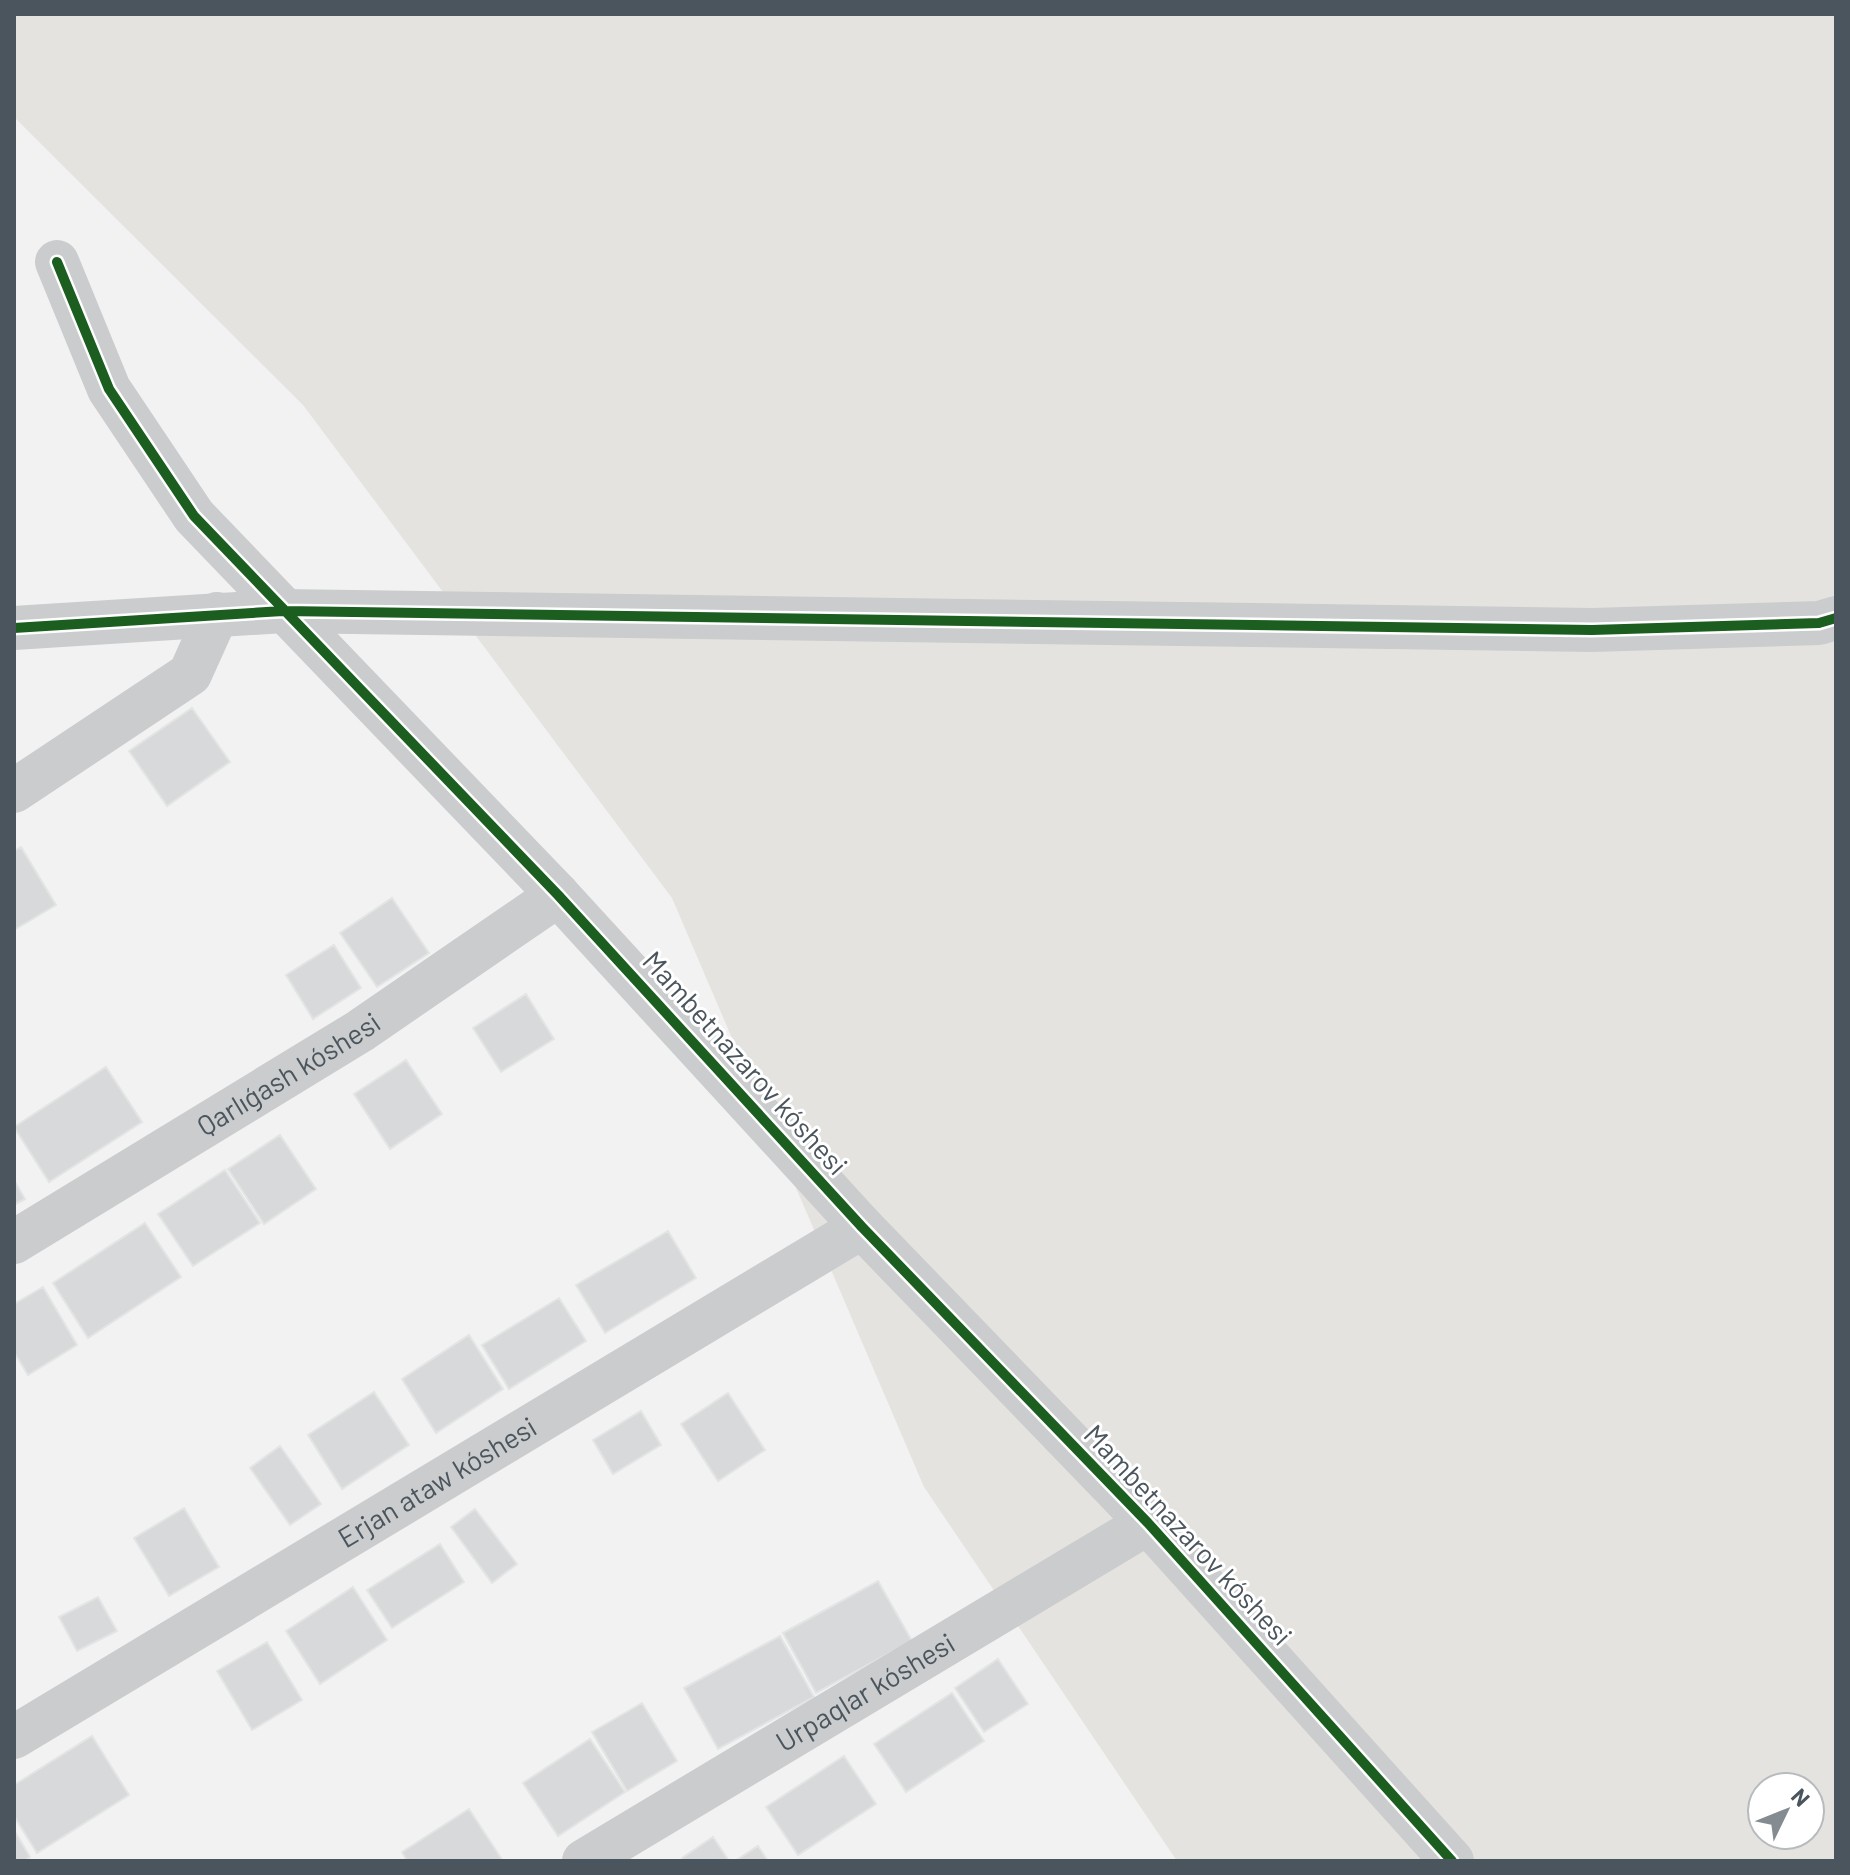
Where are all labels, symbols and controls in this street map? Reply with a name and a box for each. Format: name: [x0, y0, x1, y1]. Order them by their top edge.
street label: Mambetnazarov kóshesi: [636, 943, 855, 1181]
street label: Qarlıǵash kóshesi: [191, 1004, 386, 1142]
street label: Erjan ataw kóshesi: [331, 1409, 542, 1554]
street label: Mambetnazarov kóshesi: [1078, 1417, 1300, 1652]
street label: Urpaqlar kóshesi: [769, 1625, 960, 1758]
north arrow: [1746, 1771, 1826, 1851]
text: N: [1787, 1782, 1816, 1811]

